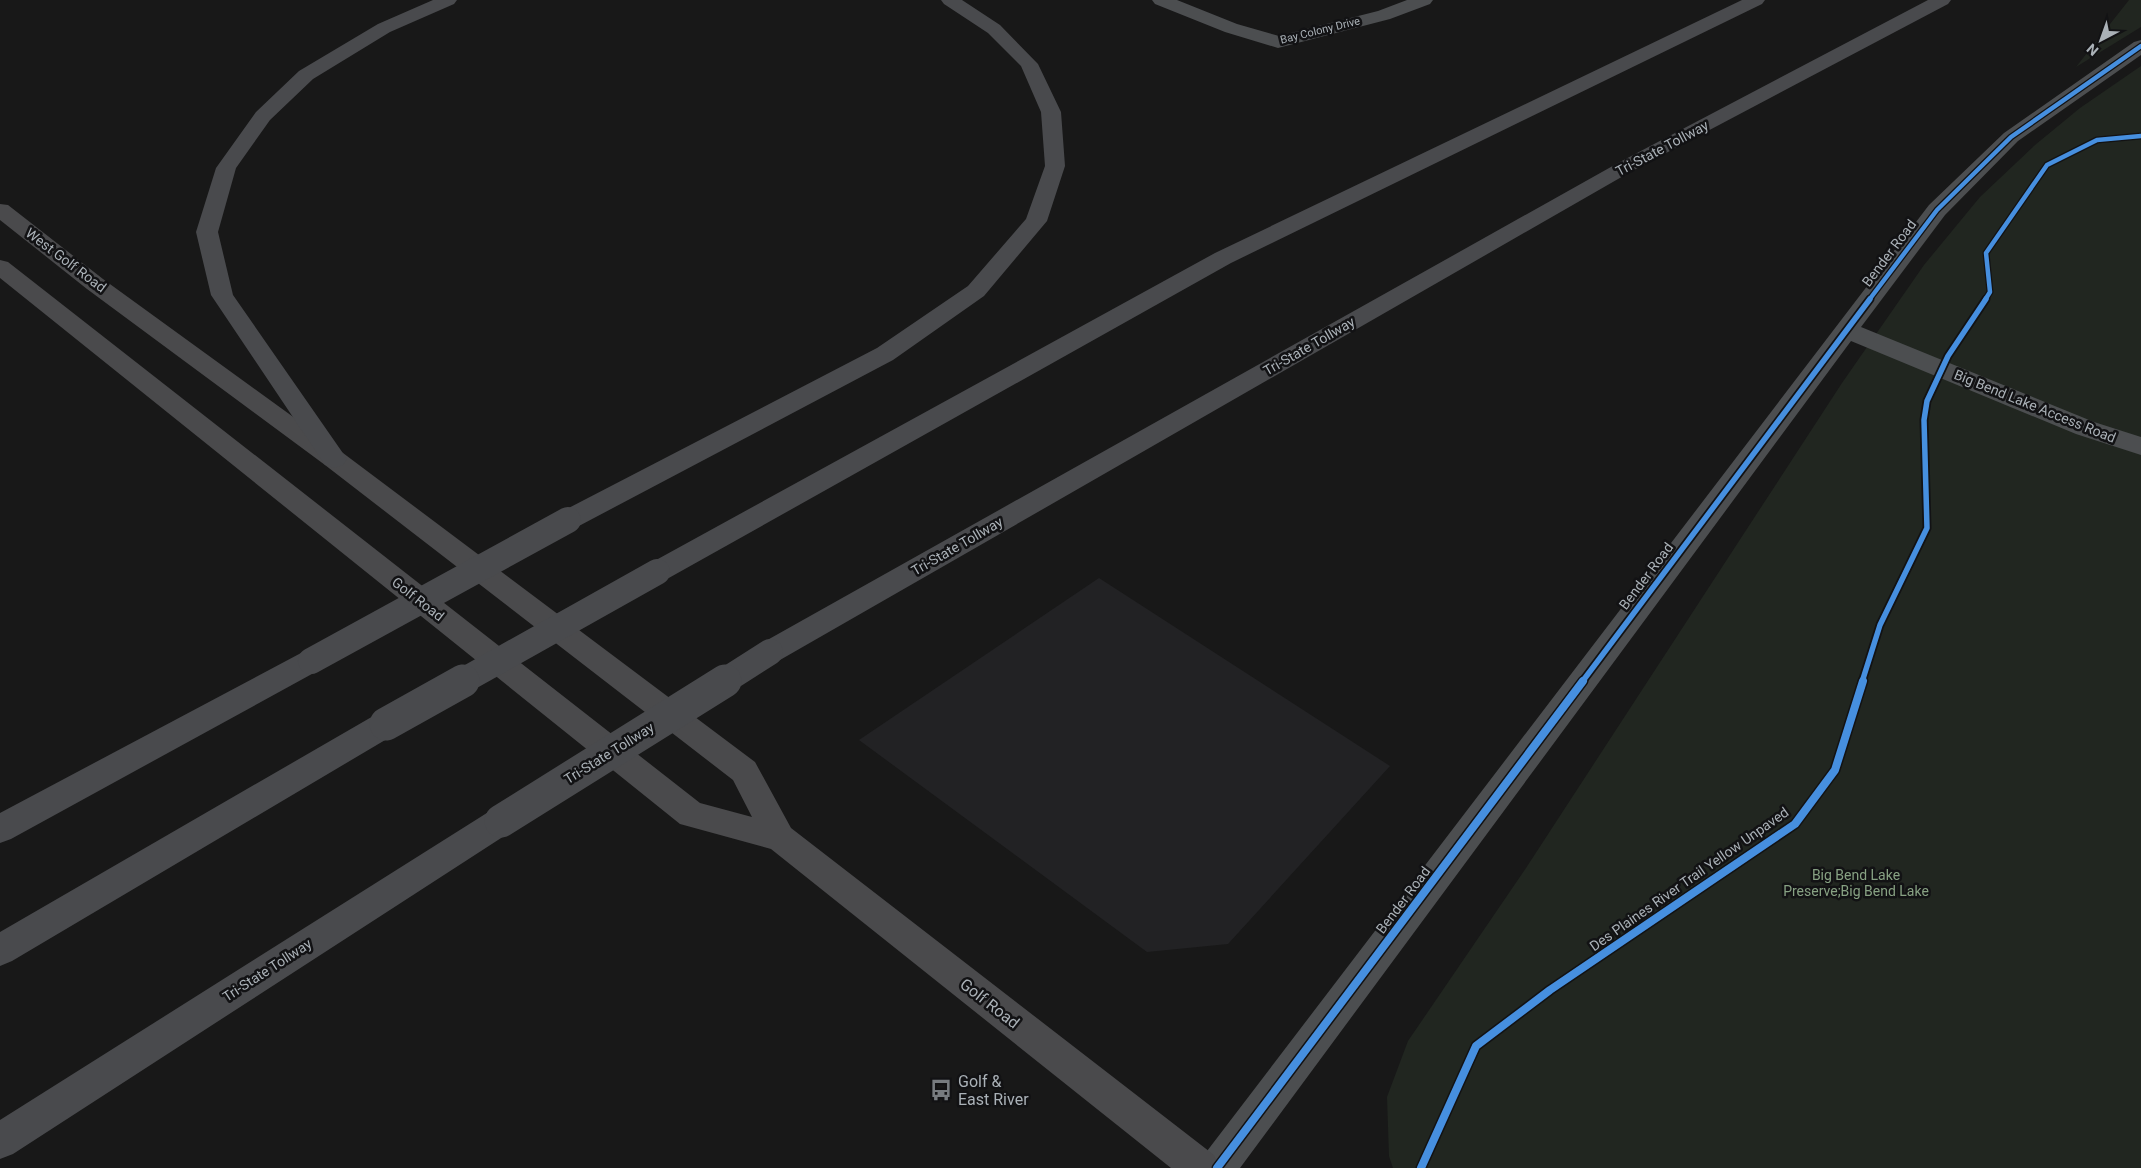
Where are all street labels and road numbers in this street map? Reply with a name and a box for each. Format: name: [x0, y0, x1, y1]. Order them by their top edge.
street label: Bay Colony Drive: [1279, 14, 1362, 47]
street label: Tri-State Tollway: [1613, 117, 1711, 179]
street label: Bender Road: [1859, 216, 1919, 290]
street label: West Golf Road: [23, 225, 109, 295]
street label: Tri-State Tollway: [1261, 313, 1358, 379]
street label: Big Bend Lake Access Road: [1952, 366, 2118, 446]
street label: Tri-State Tollway: [909, 513, 1006, 579]
street label: Bender Road: [1616, 539, 1676, 613]
street label: Golf Road: [389, 574, 447, 624]
street label: Tri-State Tollway: [561, 719, 657, 787]
street label: Des Plaines River Trail Yellow Unpaved: [1586, 804, 1792, 954]
street label: Bender Road: [1373, 863, 1433, 937]
street label: Tri-State Tollway: [220, 935, 315, 1005]
street label: Golf Road: [956, 974, 1023, 1032]

